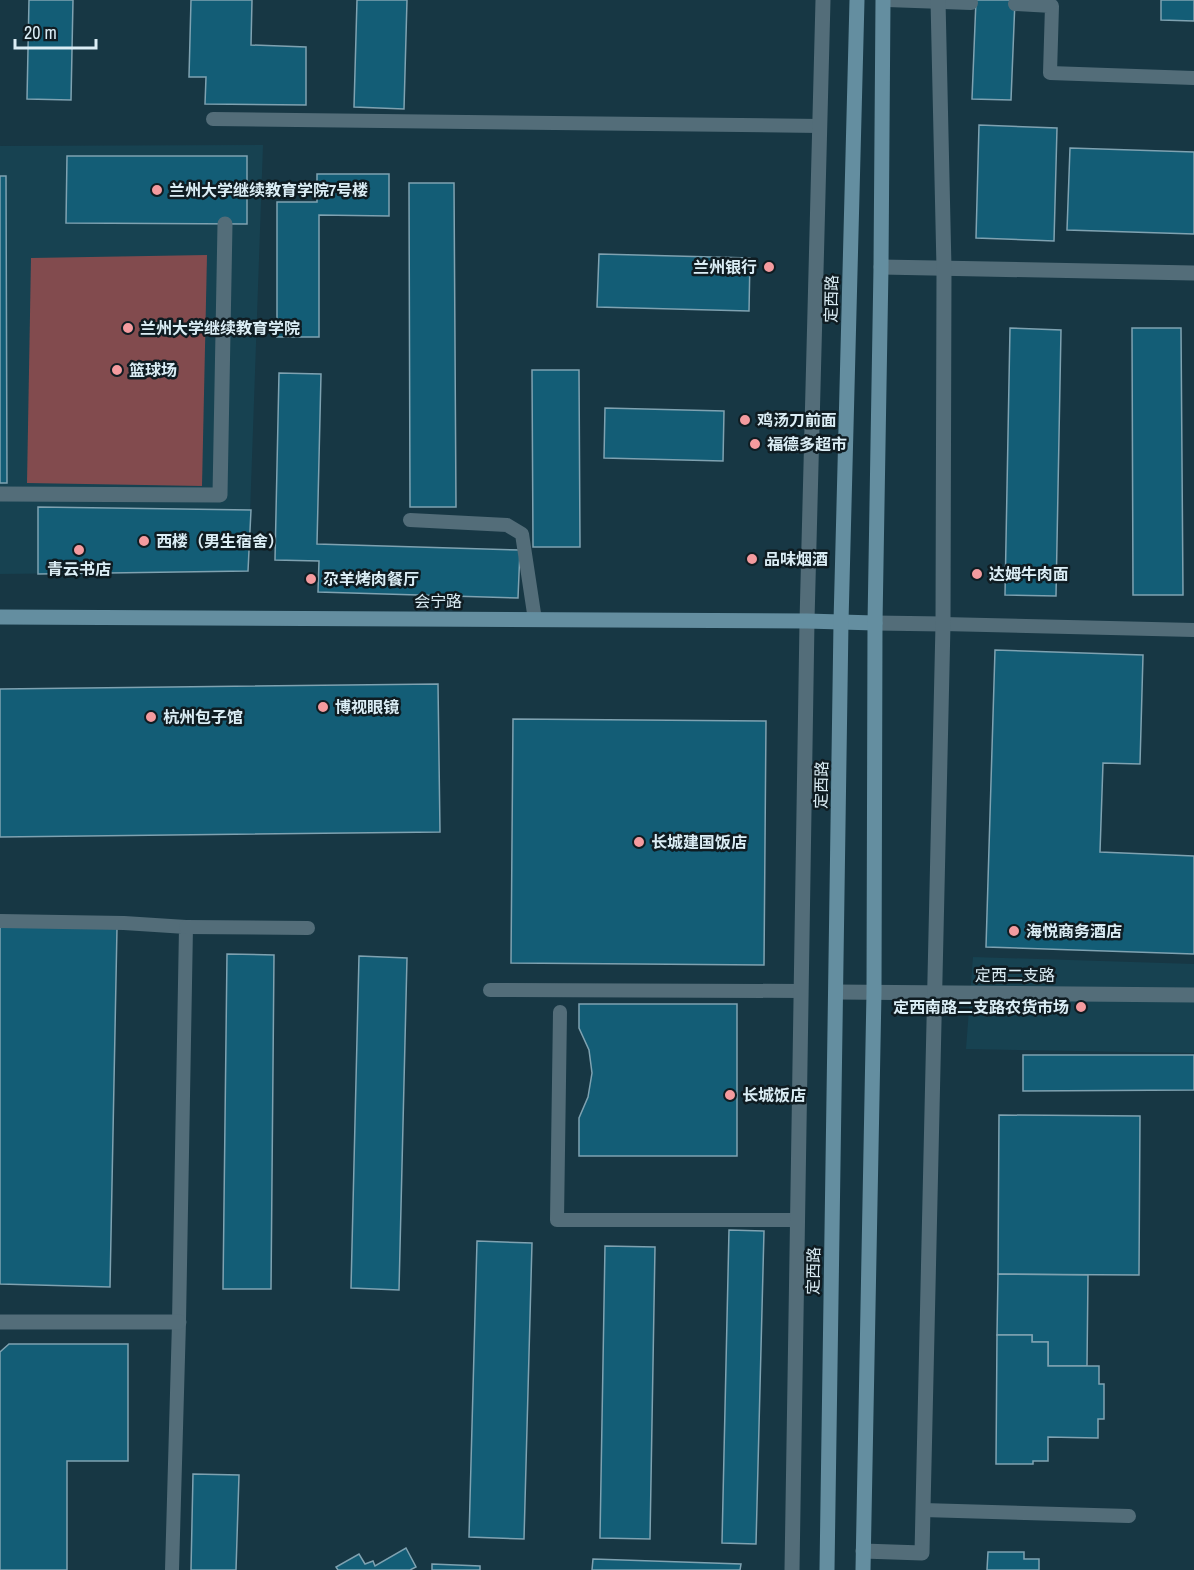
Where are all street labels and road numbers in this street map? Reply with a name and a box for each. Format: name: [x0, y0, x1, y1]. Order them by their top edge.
street label: 定西路: [820, 275, 842, 323]
street label: 会宁路: [414, 590, 462, 612]
street label: 定西路: [810, 761, 832, 809]
street label: 定西二支路: [975, 964, 1055, 986]
street label: 定西路: [802, 1247, 824, 1295]

